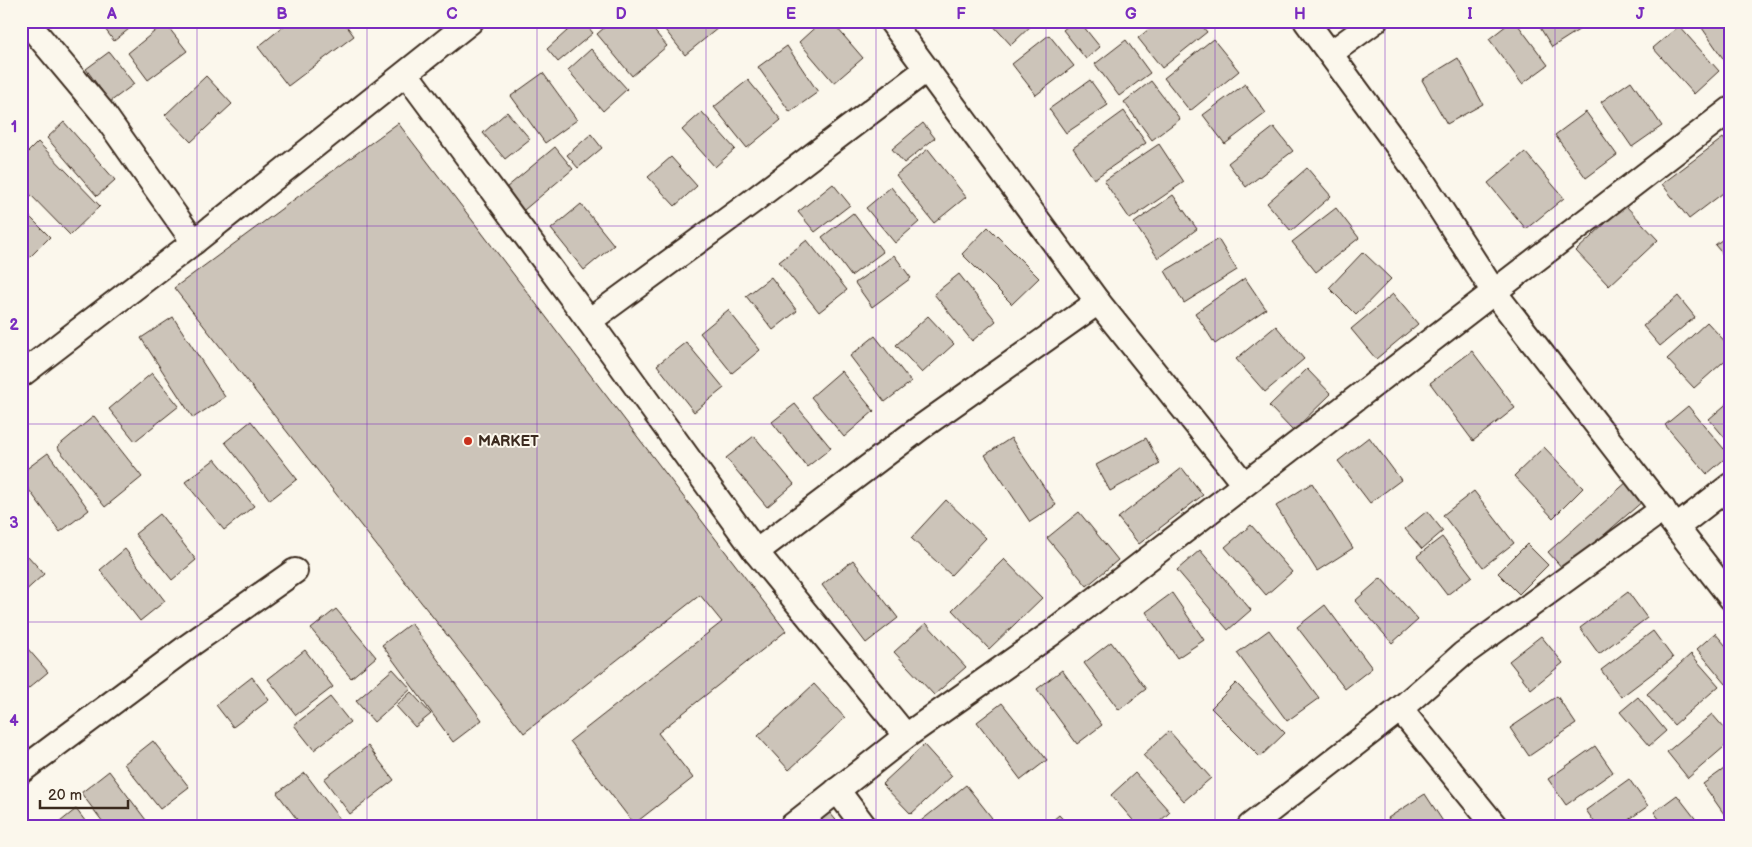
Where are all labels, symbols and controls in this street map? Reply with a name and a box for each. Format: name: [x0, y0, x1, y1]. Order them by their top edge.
text: A: [106, 5, 117, 24]
text: B: [276, 5, 288, 24]
text: C: [446, 5, 458, 24]
text: D: [615, 5, 627, 24]
text: E: [786, 5, 796, 24]
text: F: [956, 5, 966, 24]
text: G: [1125, 5, 1137, 24]
text: H: [1294, 5, 1306, 24]
text: I: [1467, 5, 1473, 24]
text: J: [1636, 5, 1645, 24]
text: 1: [11, 118, 17, 137]
text: 2: [9, 316, 19, 335]
place label: MARKET: [478, 432, 539, 451]
marker: MARKET: [462, 435, 474, 447]
text: 3: [9, 514, 19, 533]
text: 4: [9, 712, 19, 731]
scale bar: [40, 777, 128, 809]
text: 20 m: [48, 786, 82, 805]

